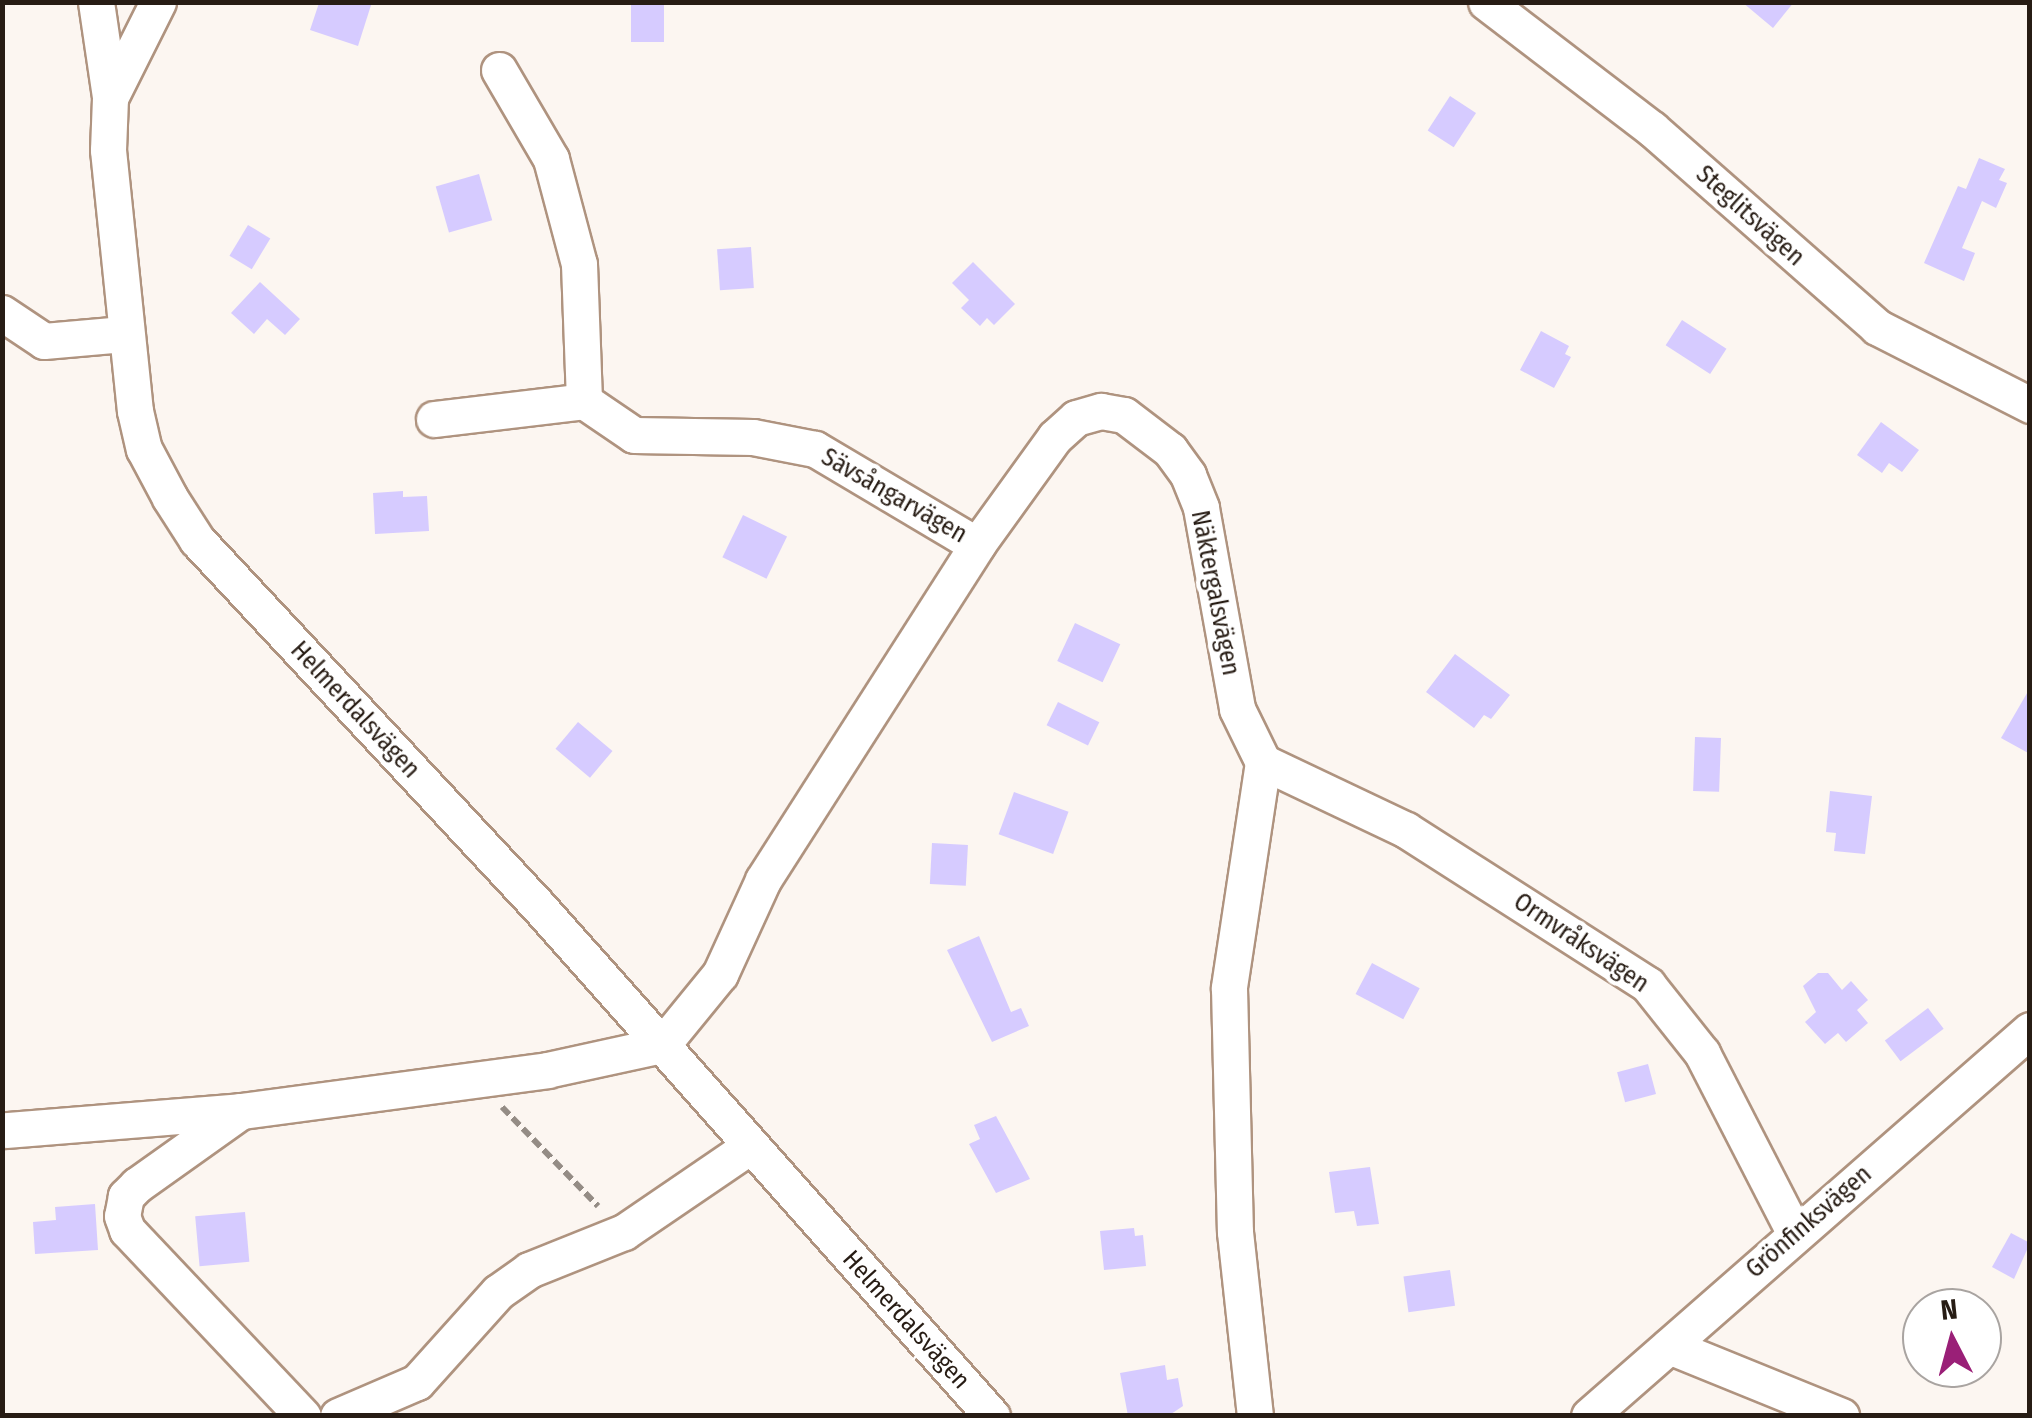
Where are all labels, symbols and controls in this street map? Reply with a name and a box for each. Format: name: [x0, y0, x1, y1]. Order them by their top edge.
street label: Steglitsvägen: [1690, 160, 1810, 272]
street label: Sävsångarvägen: [816, 442, 972, 550]
street label: Näktergalsvägen: [1184, 508, 1246, 678]
street label: Helmerdalsvägen: [284, 636, 426, 784]
street label: Ormvråksvägen: [1508, 887, 1654, 999]
street label: Grönfinksvägen: [1740, 1159, 1878, 1285]
street label: Helmerdalsvägen: [836, 1245, 976, 1395]
north arrow: [1902, 1288, 2002, 1388]
text: N: [1939, 1292, 1959, 1327]

